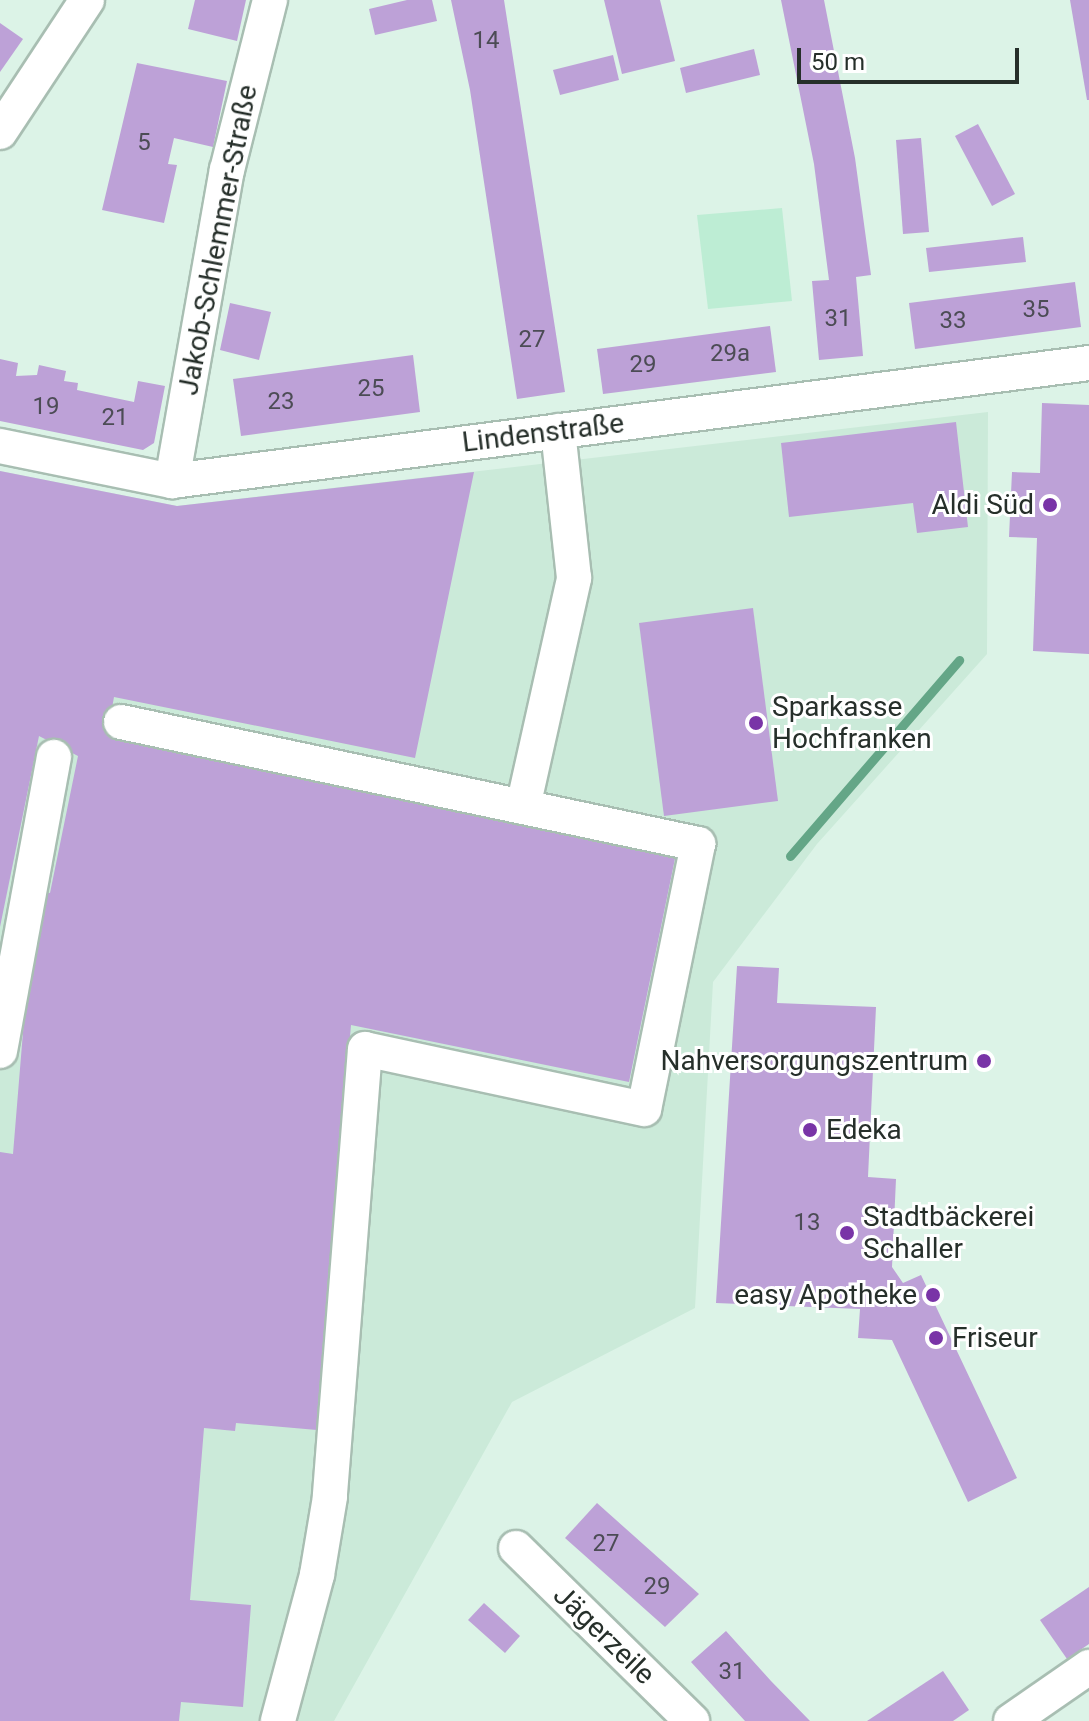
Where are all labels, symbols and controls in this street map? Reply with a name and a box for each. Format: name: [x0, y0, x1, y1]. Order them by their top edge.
house number: 14: [473, 27, 499, 55]
scale bar: [801, 32, 1023, 82]
text: 50 m: [811, 48, 865, 76]
street label: Jakob-Schlemmer-Straße: [171, 82, 265, 398]
house number: 5: [137, 129, 151, 157]
house number: 35: [1023, 296, 1049, 324]
house number: 31: [825, 305, 851, 333]
house number: 33: [940, 307, 966, 335]
house number: 27: [519, 326, 545, 354]
house number: 29a: [710, 340, 750, 368]
house number: 29: [630, 351, 656, 379]
house number: 25: [358, 375, 384, 403]
house number: 23: [268, 388, 294, 416]
house number: 19: [33, 393, 59, 421]
house number: 21: [102, 404, 128, 432]
street label: Lindenstraße: [460, 406, 626, 460]
place label: Aldi Süd: [932, 488, 1034, 522]
marker: Aldi Süd: [1041, 496, 1059, 514]
place label: Sparkasse Hochfranken: [772, 690, 932, 756]
marker: Sparkasse Hochfranken: [747, 714, 765, 732]
place label: Nahversorgungszentrum: [661, 1044, 968, 1078]
marker: Nahversorgungszentrum: [975, 1052, 993, 1070]
place label: Edeka: [826, 1113, 902, 1147]
marker: Edeka: [801, 1121, 819, 1139]
place label: Stadtbäckerei Schaller: [863, 1200, 1034, 1266]
house number: 13: [794, 1209, 820, 1237]
marker: Stadtbäckerei Schaller: [838, 1224, 856, 1242]
place label: easy Apotheke: [734, 1278, 917, 1312]
marker: easy Apotheke: [924, 1286, 942, 1304]
place label: Friseur: [952, 1321, 1038, 1355]
marker: Friseur: [927, 1329, 945, 1347]
house number: 27: [593, 1530, 619, 1558]
house number: 29: [644, 1573, 670, 1601]
street label: Jägerzeile: [546, 1579, 662, 1691]
house number: 31: [719, 1658, 745, 1686]

